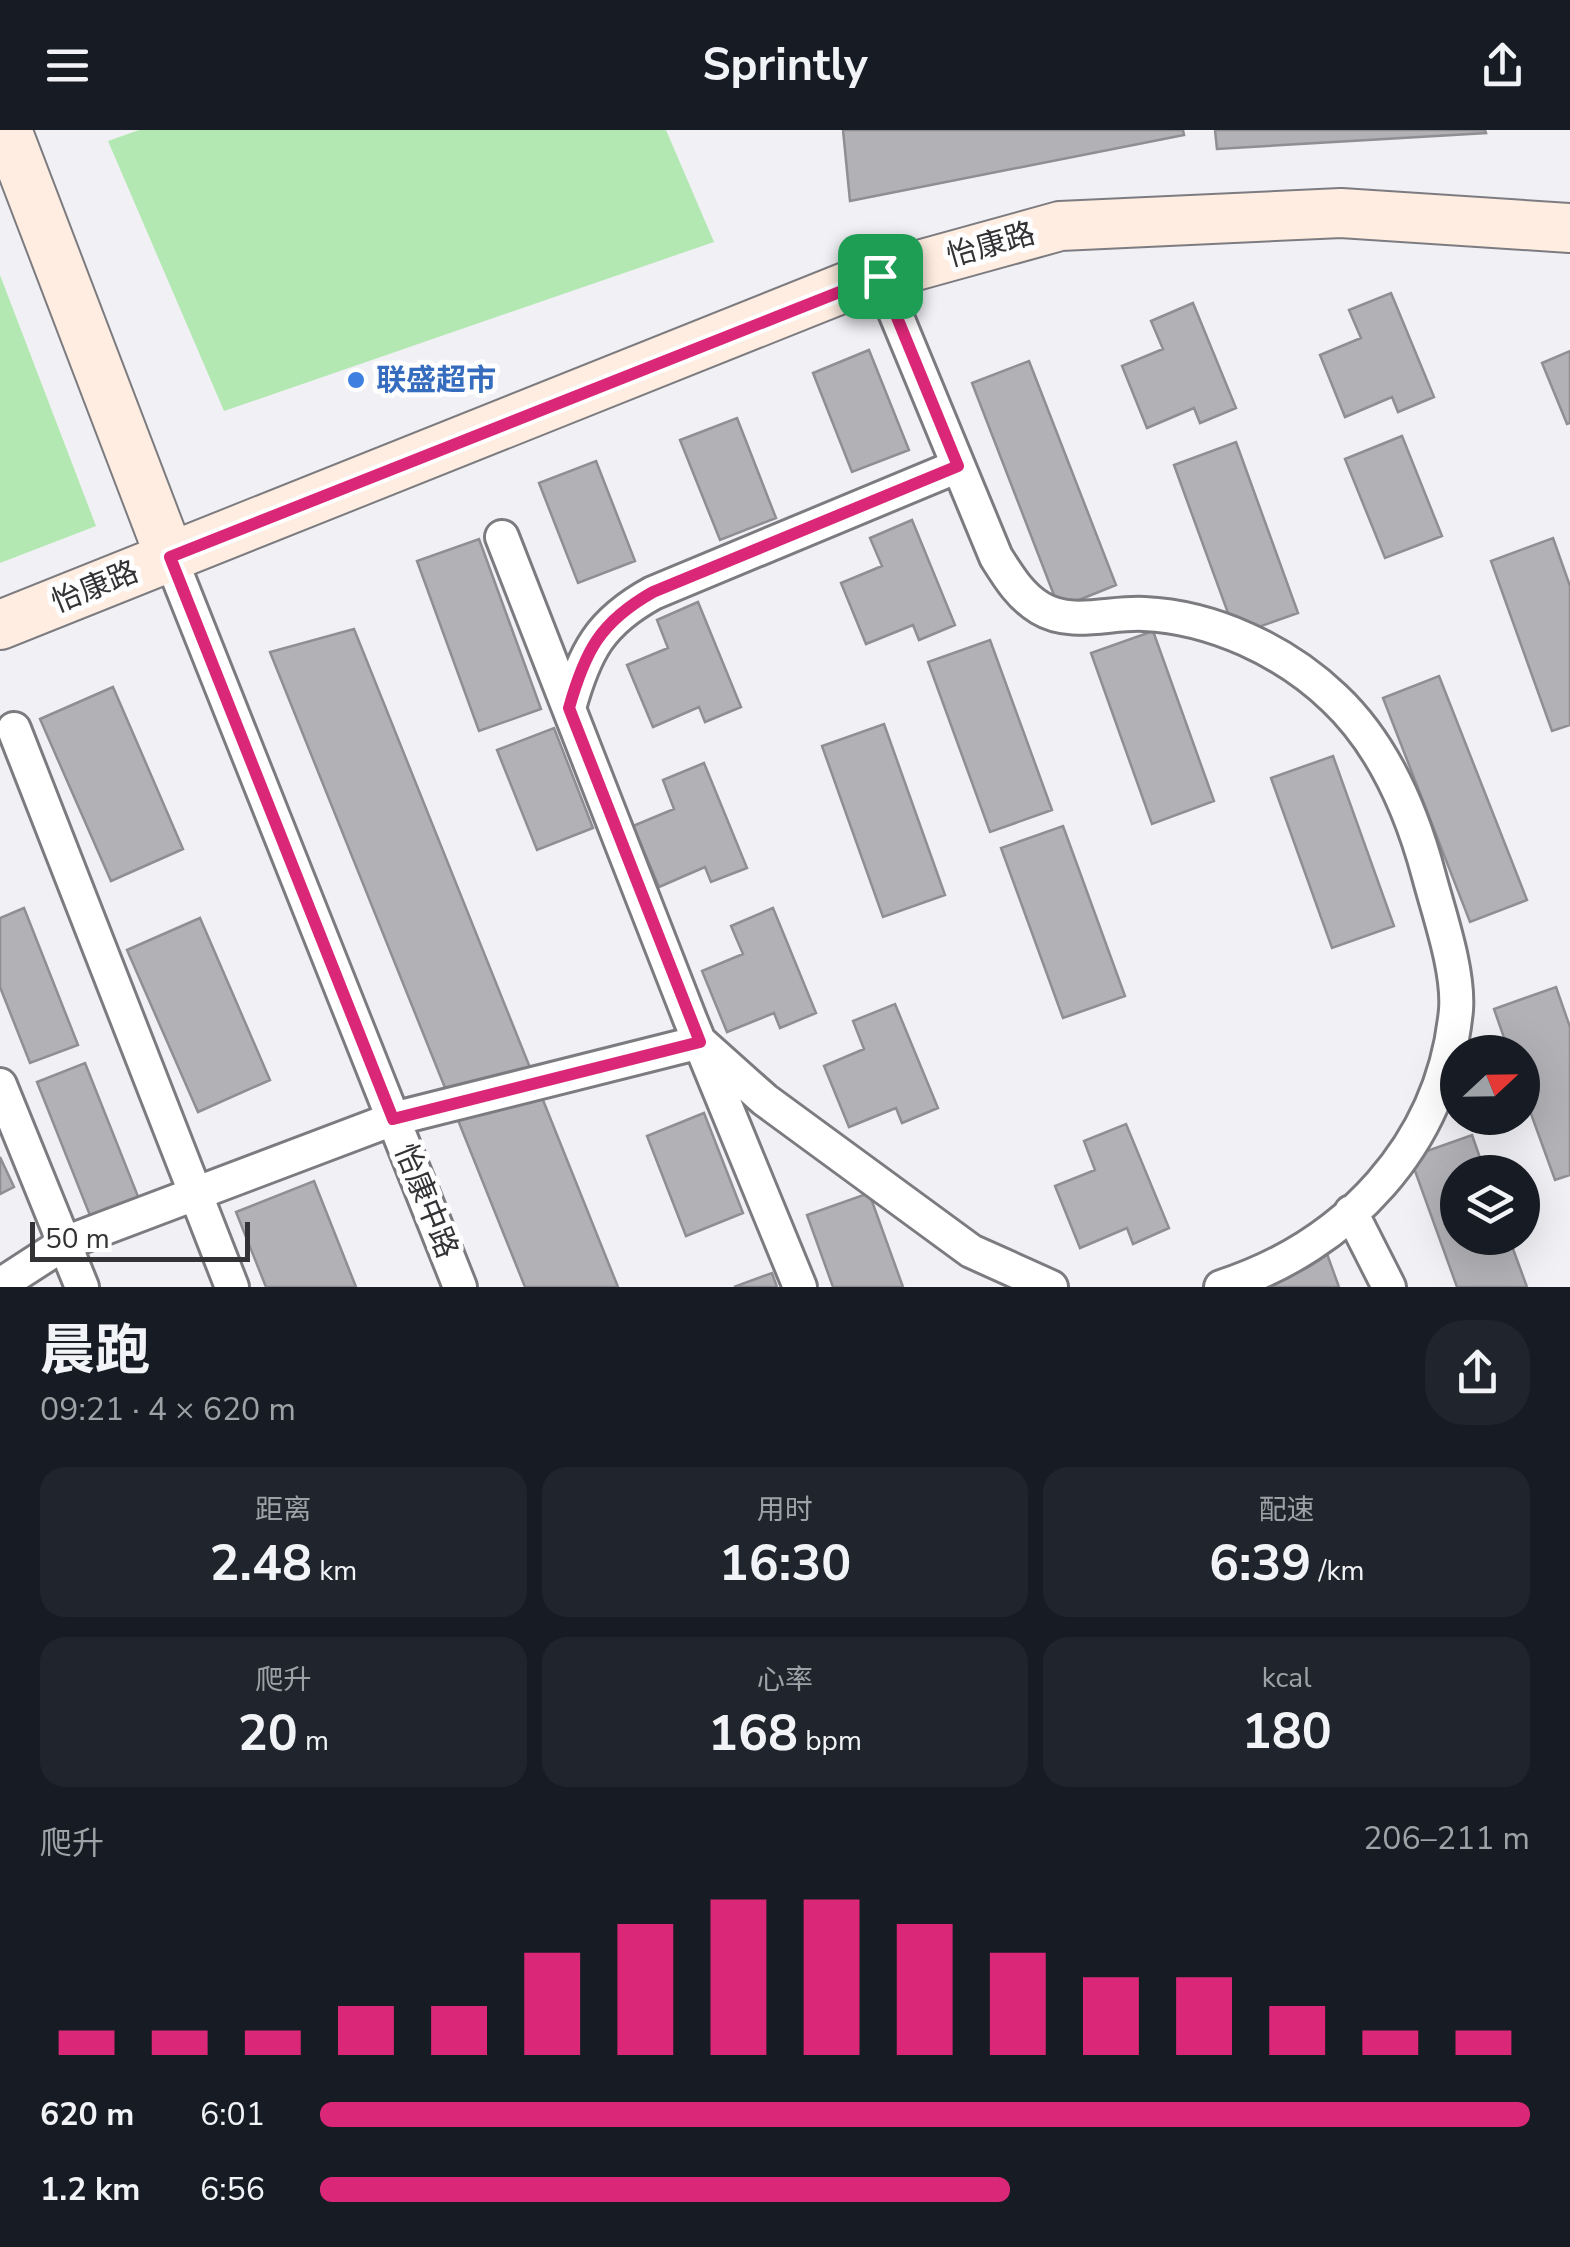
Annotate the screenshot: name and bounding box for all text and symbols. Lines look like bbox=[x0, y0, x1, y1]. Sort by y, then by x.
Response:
text: Sprintly bbox=[702, 35, 868, 96]
icon: menu bbox=[40, 38, 95, 93]
icon: share bbox=[1475, 38, 1530, 93]
street label: 怡康路 bbox=[942, 213, 1040, 277]
pin bbox=[838, 234, 923, 319]
icon: arrive bbox=[853, 249, 908, 304]
place label: 联盛超市 bbox=[376, 360, 496, 401]
marker: 联盛超市 bbox=[345, 369, 367, 391]
street label: 怡康路 bbox=[46, 551, 144, 623]
north arrow bbox=[1440, 1035, 1540, 1135]
map controls bbox=[1440, 1035, 1540, 1255]
street label: 怡康中路 bbox=[385, 1138, 467, 1264]
button: layers bbox=[1440, 1155, 1540, 1255]
scale bar bbox=[30, 1217, 250, 1262]
text: 50 m bbox=[45, 1220, 110, 1258]
text: 晨跑 bbox=[40, 1313, 150, 1388]
button: share bbox=[1425, 1320, 1530, 1425]
text: 09:21 · 4 × 620 m bbox=[40, 1388, 296, 1431]
text: 距离 bbox=[255, 1491, 311, 1529]
text: 用时 bbox=[757, 1491, 813, 1529]
text: 配速 bbox=[1259, 1491, 1315, 1529]
text: 2.48 bbox=[210, 1529, 312, 1598]
text: 16:30 bbox=[719, 1529, 851, 1598]
text: 6:39 bbox=[1209, 1529, 1311, 1598]
text: km bbox=[312, 1552, 357, 1590]
text: /km bbox=[1311, 1552, 1364, 1590]
text: kcal bbox=[1262, 1659, 1311, 1697]
text: 爬升 bbox=[255, 1661, 311, 1699]
text: 心率 bbox=[757, 1661, 813, 1699]
text: 180 bbox=[1242, 1697, 1332, 1766]
text: 20 bbox=[238, 1699, 298, 1768]
text: 168 bbox=[708, 1699, 798, 1768]
text: m bbox=[298, 1722, 329, 1760]
text: bpm bbox=[798, 1722, 862, 1760]
text: 206–211 m bbox=[1363, 1817, 1530, 1860]
text: 爬升 bbox=[40, 1822, 104, 1865]
text: 620 m bbox=[40, 2093, 134, 2136]
text: 6:01 bbox=[200, 2093, 265, 2136]
text: 1.2 km bbox=[40, 2168, 140, 2211]
text: 6:56 bbox=[200, 2168, 265, 2211]

